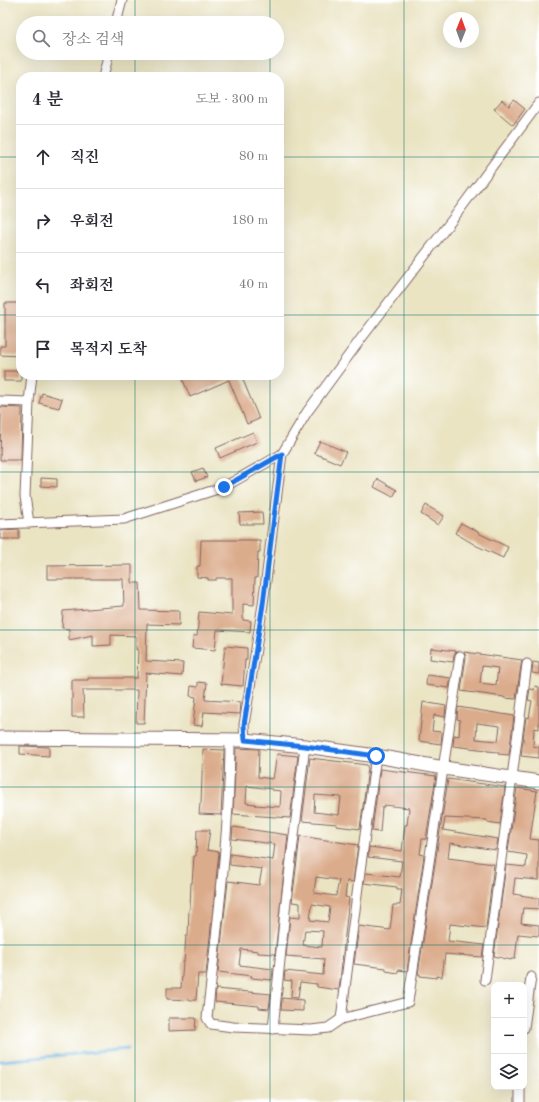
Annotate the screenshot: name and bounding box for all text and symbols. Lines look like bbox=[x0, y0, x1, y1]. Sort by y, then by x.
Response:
north arrow bbox=[443, 12, 479, 48]
search box bbox=[16, 16, 284, 60]
icon: search bbox=[30, 27, 52, 49]
text: 장소 검색 bbox=[62, 33, 124, 48]
text: 4 분 bbox=[32, 92, 63, 109]
text: 도보 · 300 m bbox=[195, 93, 268, 106]
icon: ahead bbox=[32, 146, 54, 168]
text: 80 m bbox=[239, 150, 268, 163]
text: 직진 bbox=[70, 151, 99, 166]
icon: right bbox=[32, 210, 54, 232]
text: 180 m bbox=[231, 214, 268, 227]
text: 우회전 bbox=[70, 215, 113, 230]
icon: left bbox=[32, 274, 54, 296]
text: 40 m bbox=[239, 278, 268, 291]
text: 좌회전 bbox=[70, 279, 113, 294]
icon: arrive bbox=[32, 338, 54, 360]
text: 목적지 도착 bbox=[70, 343, 147, 358]
route end bbox=[215, 478, 233, 496]
route start bbox=[367, 747, 385, 765]
map controls bbox=[491, 982, 527, 1090]
button: + bbox=[491, 982, 527, 1018]
button: − bbox=[491, 1018, 527, 1054]
button: layers bbox=[491, 1054, 527, 1090]

